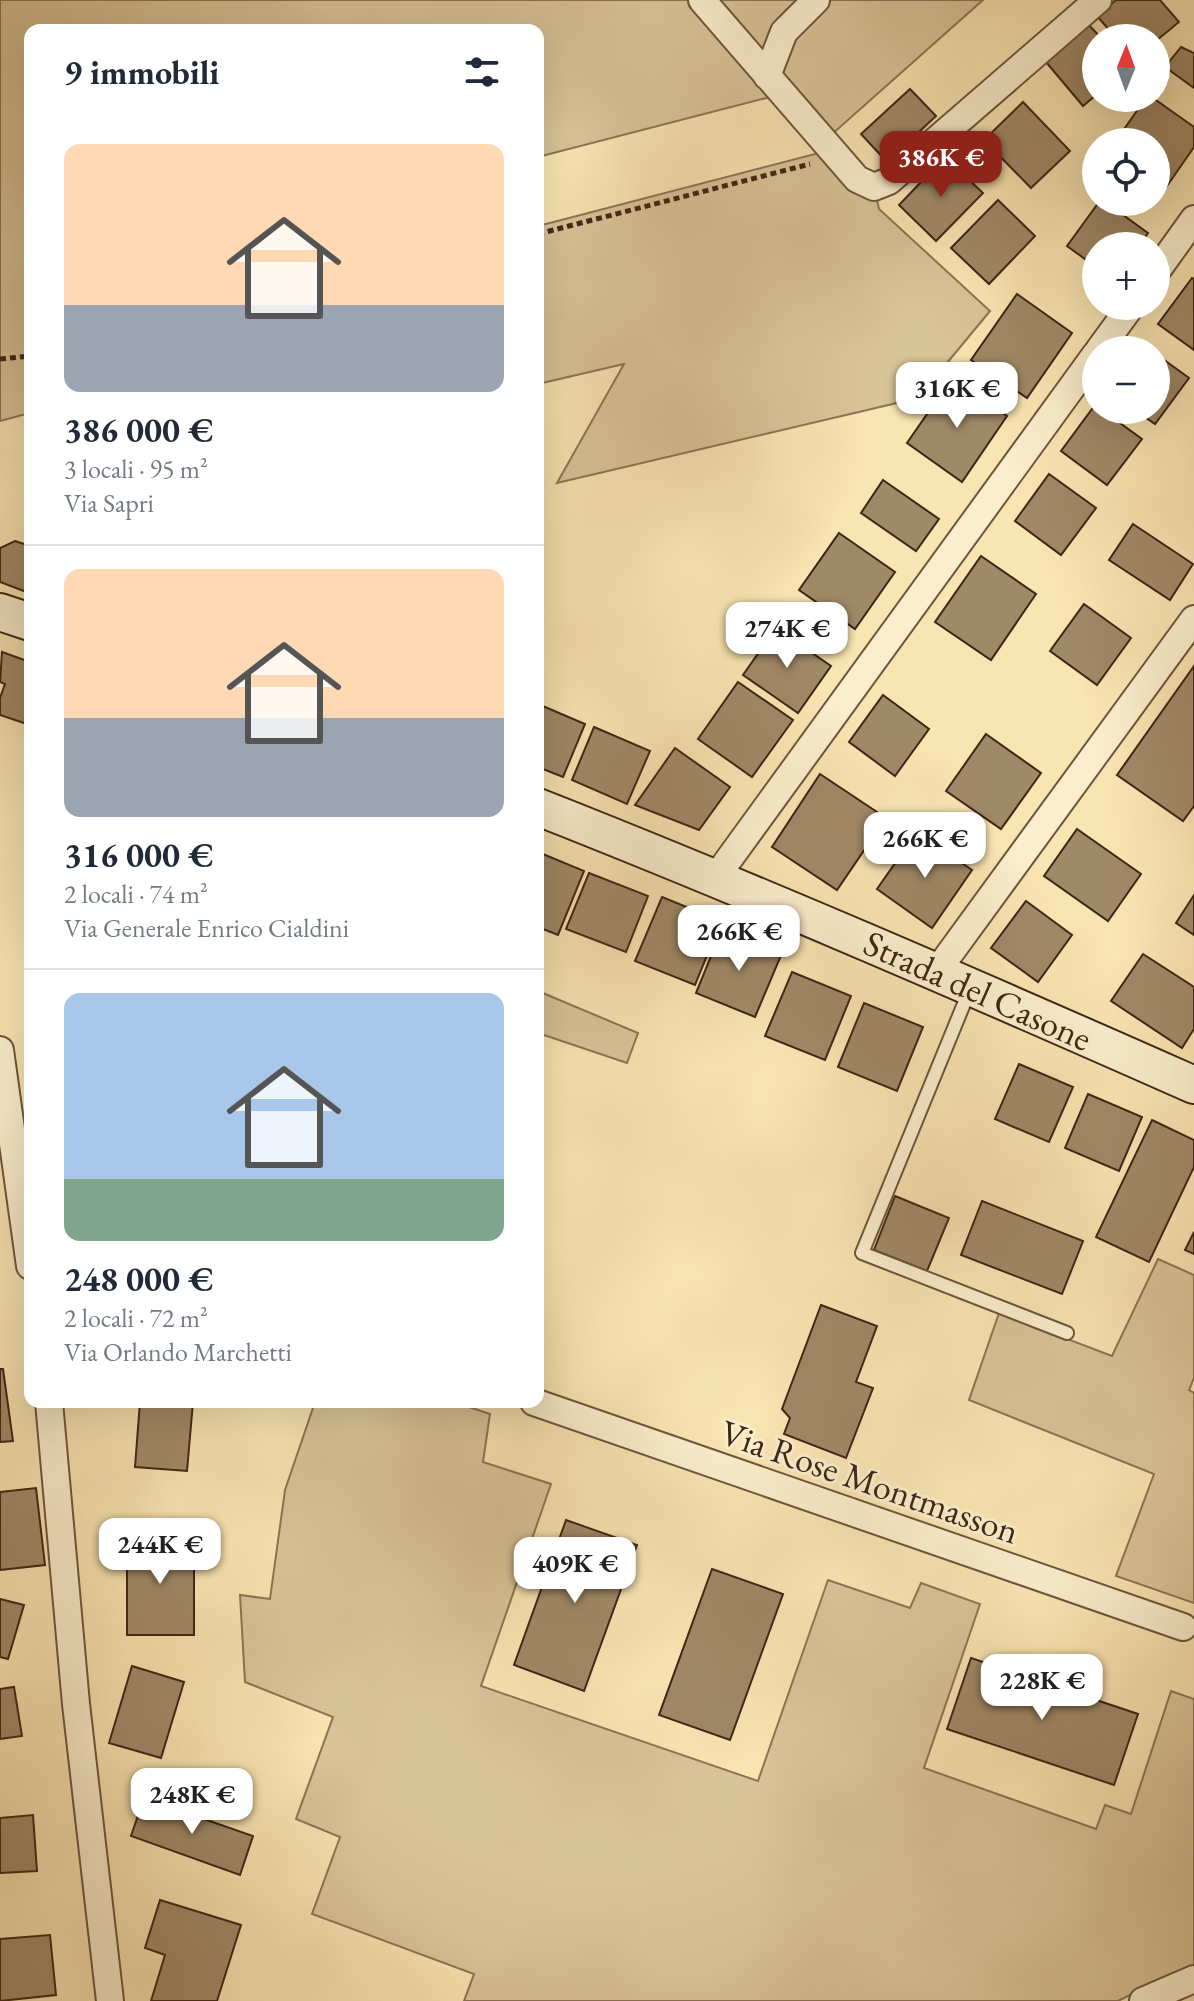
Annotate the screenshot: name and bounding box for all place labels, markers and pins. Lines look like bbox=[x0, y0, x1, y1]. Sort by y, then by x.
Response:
pin: 386K € bbox=[876, 131, 1006, 199]
pin: 316K € bbox=[892, 362, 1022, 430]
pin: 274K € bbox=[722, 602, 852, 670]
pin: 266K € bbox=[860, 812, 990, 880]
pin: 266K € bbox=[674, 905, 804, 973]
pin: 244K € bbox=[95, 1518, 225, 1586]
pin: 409K € bbox=[510, 1537, 640, 1605]
pin: 228K € bbox=[977, 1654, 1107, 1722]
pin: 248K € bbox=[127, 1768, 257, 1836]

